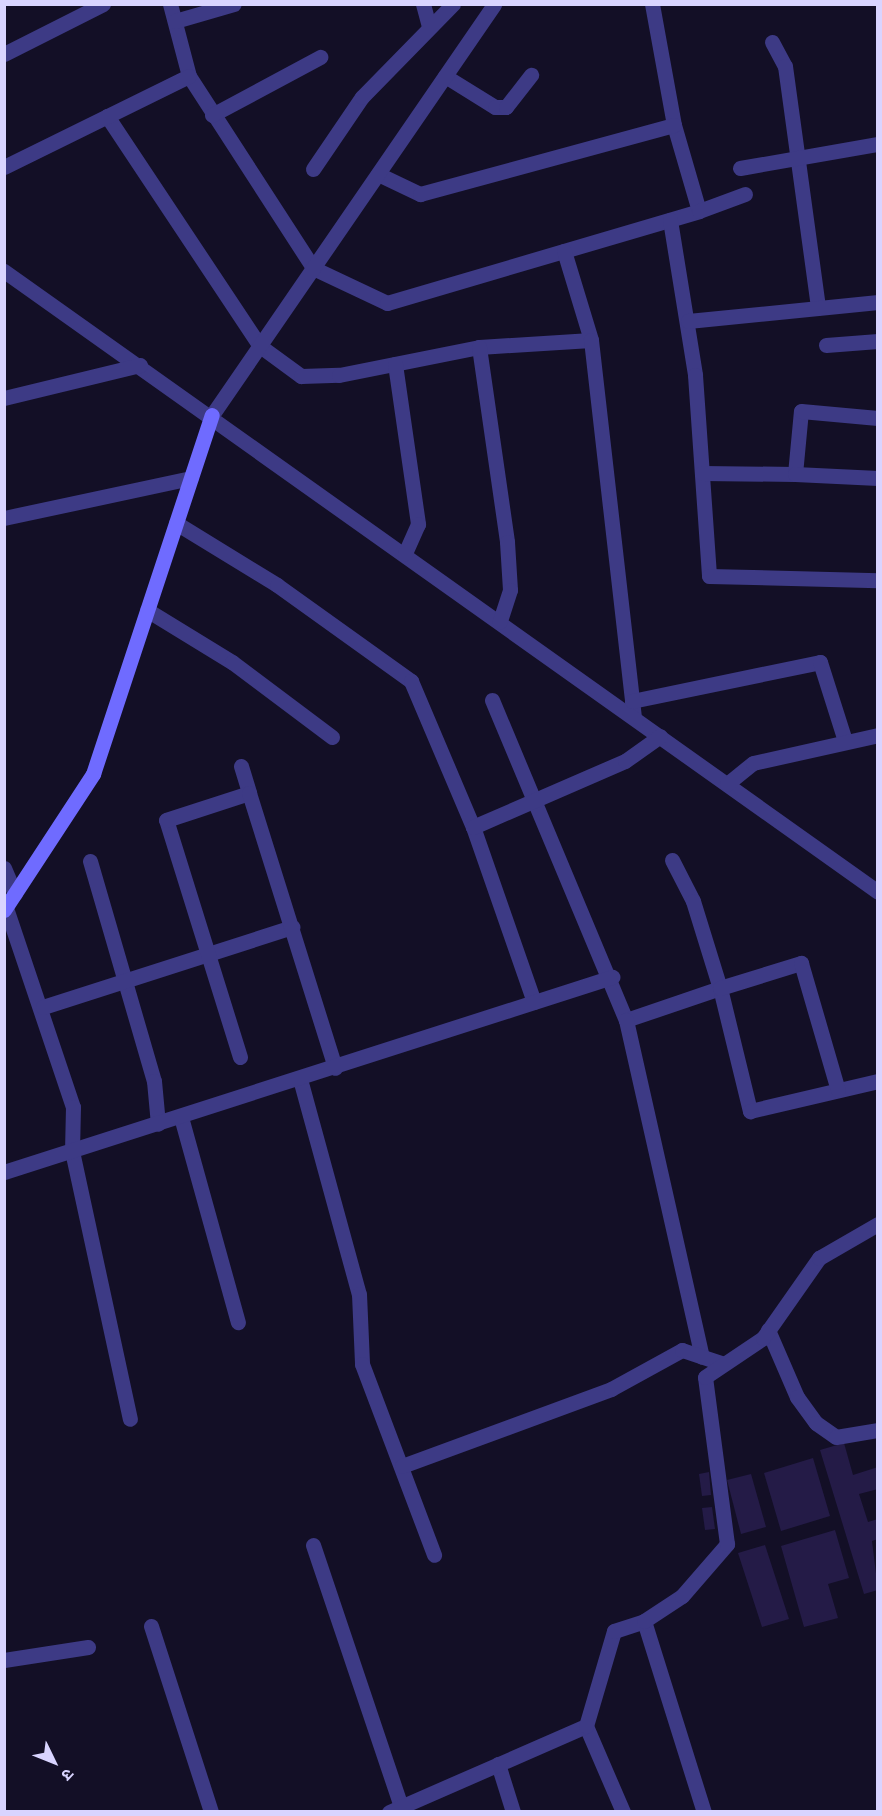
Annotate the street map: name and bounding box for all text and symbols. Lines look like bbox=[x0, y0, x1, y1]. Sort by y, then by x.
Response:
north arrow bbox=[24, 1732, 84, 1792]
text: उ bbox=[57, 1765, 78, 1785]

